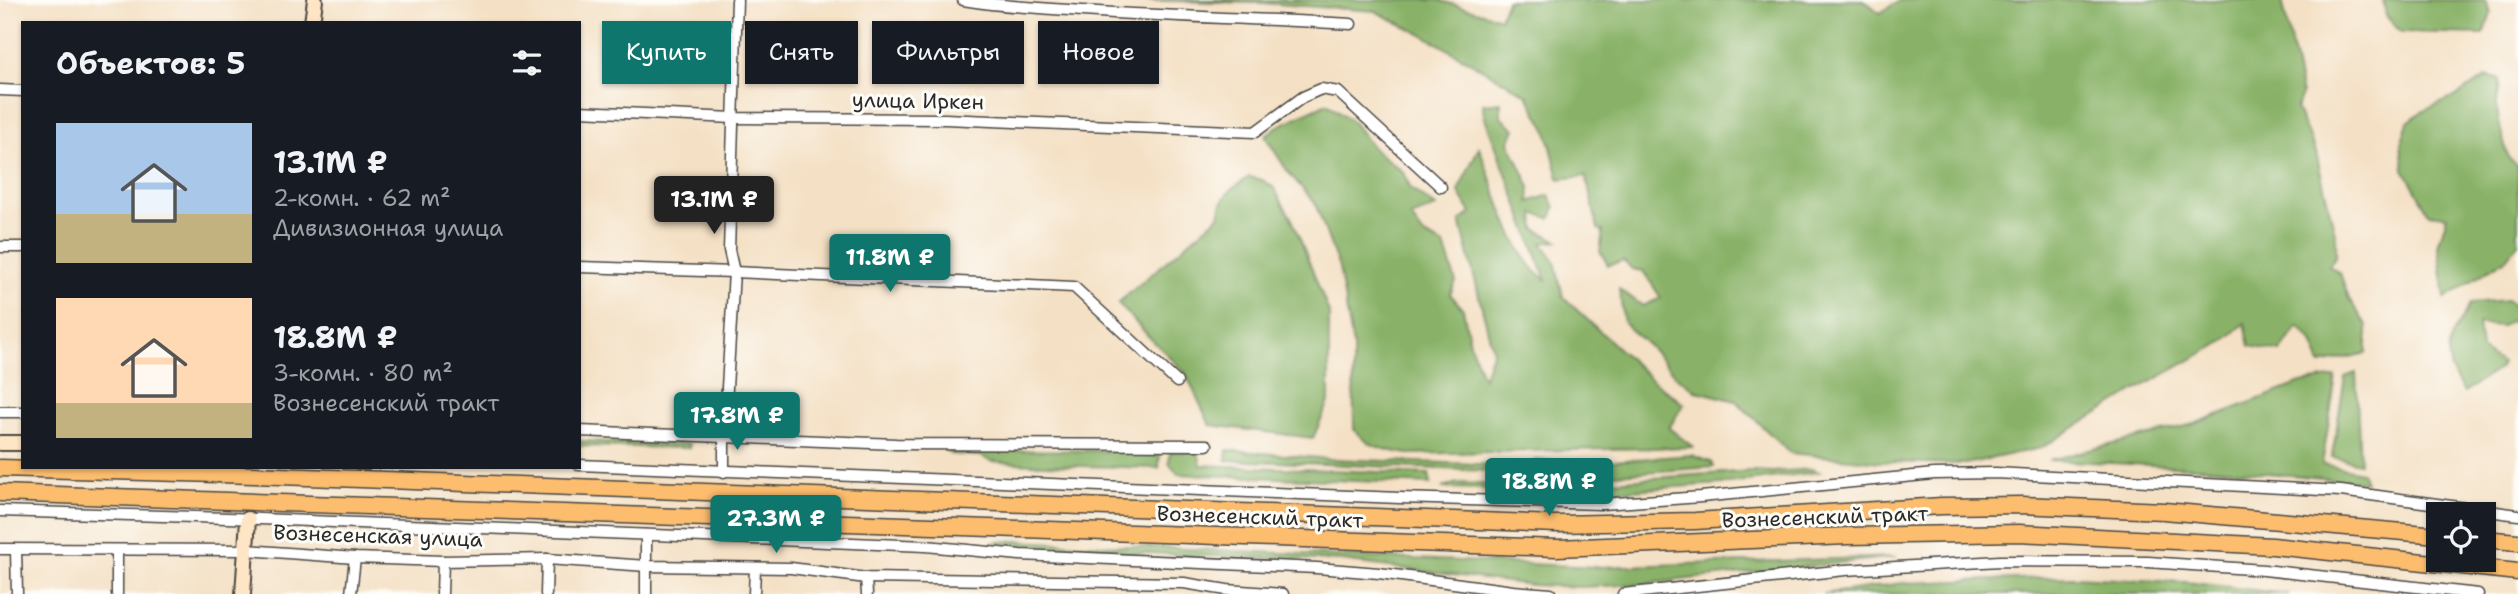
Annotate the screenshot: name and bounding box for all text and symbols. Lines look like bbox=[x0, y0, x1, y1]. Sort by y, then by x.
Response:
chip: Купить bbox=[602, 21, 731, 84]
chip: Снять bbox=[745, 21, 858, 84]
chip: Фильтры bbox=[872, 21, 1024, 84]
chip: Новое bbox=[1038, 21, 1159, 84]
text: Объектов: 5 bbox=[56, 43, 245, 84]
icon: filters bbox=[508, 44, 546, 82]
street label: улица Иркен bbox=[852, 86, 984, 116]
text: 13.1M ₽ bbox=[273, 142, 388, 183]
icon: home bbox=[112, 151, 196, 235]
pin: 13.1M ₽ bbox=[649, 176, 779, 236]
text: 2-комн. · 62 m² bbox=[273, 183, 451, 213]
text: 13.1M ₽ bbox=[670, 184, 758, 214]
text: Дивизионная улица bbox=[273, 213, 503, 243]
pin: 11.8M ₽ bbox=[825, 234, 955, 294]
text: 11.8M ₽ bbox=[845, 242, 935, 272]
text: 18.8M ₽ bbox=[273, 317, 398, 358]
icon: home bbox=[112, 326, 196, 410]
text: 3-комн. · 80 m² bbox=[273, 358, 453, 388]
text: Вознесенский тракт bbox=[273, 388, 499, 418]
pin: 17.8M ₽ bbox=[672, 392, 802, 452]
text: 17.8M ₽ bbox=[690, 400, 784, 430]
pin: 18.8M ₽ bbox=[1484, 458, 1614, 518]
text: 18.8M ₽ bbox=[1501, 466, 1597, 496]
pin: 27.3M ₽ bbox=[711, 496, 841, 555]
street label: Вознесенский тракт bbox=[1156, 499, 1364, 535]
street label: Вознесенский тракт bbox=[1721, 499, 1929, 535]
map controls bbox=[2426, 502, 2496, 572]
button: locate bbox=[2426, 502, 2496, 572]
text: 27.3M ₽ bbox=[726, 503, 826, 533]
street label: Вознесенская улица bbox=[273, 518, 483, 554]

